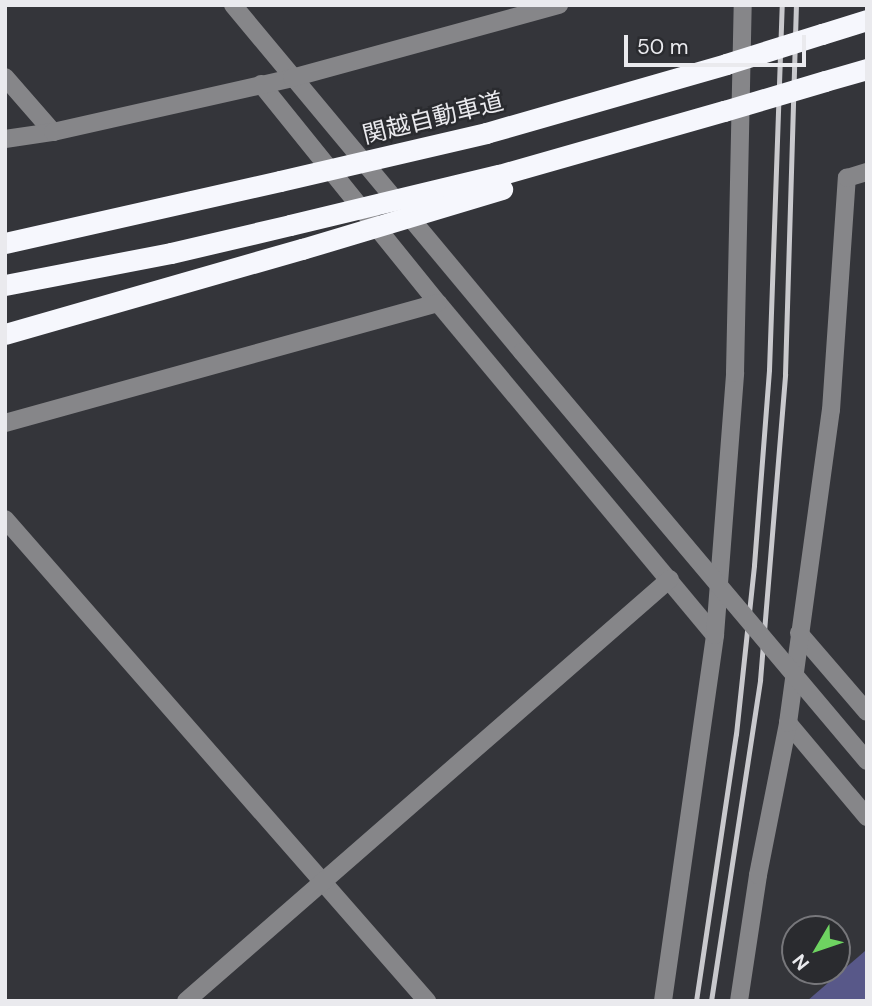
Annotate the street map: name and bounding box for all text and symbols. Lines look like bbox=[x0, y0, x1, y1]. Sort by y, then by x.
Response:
scale bar bbox=[627, 21, 809, 65]
text: 50 m bbox=[637, 33, 688, 61]
street label: 関越自動車道 bbox=[360, 87, 506, 149]
north arrow bbox=[781, 915, 851, 985]
text: N bbox=[787, 949, 815, 976]

